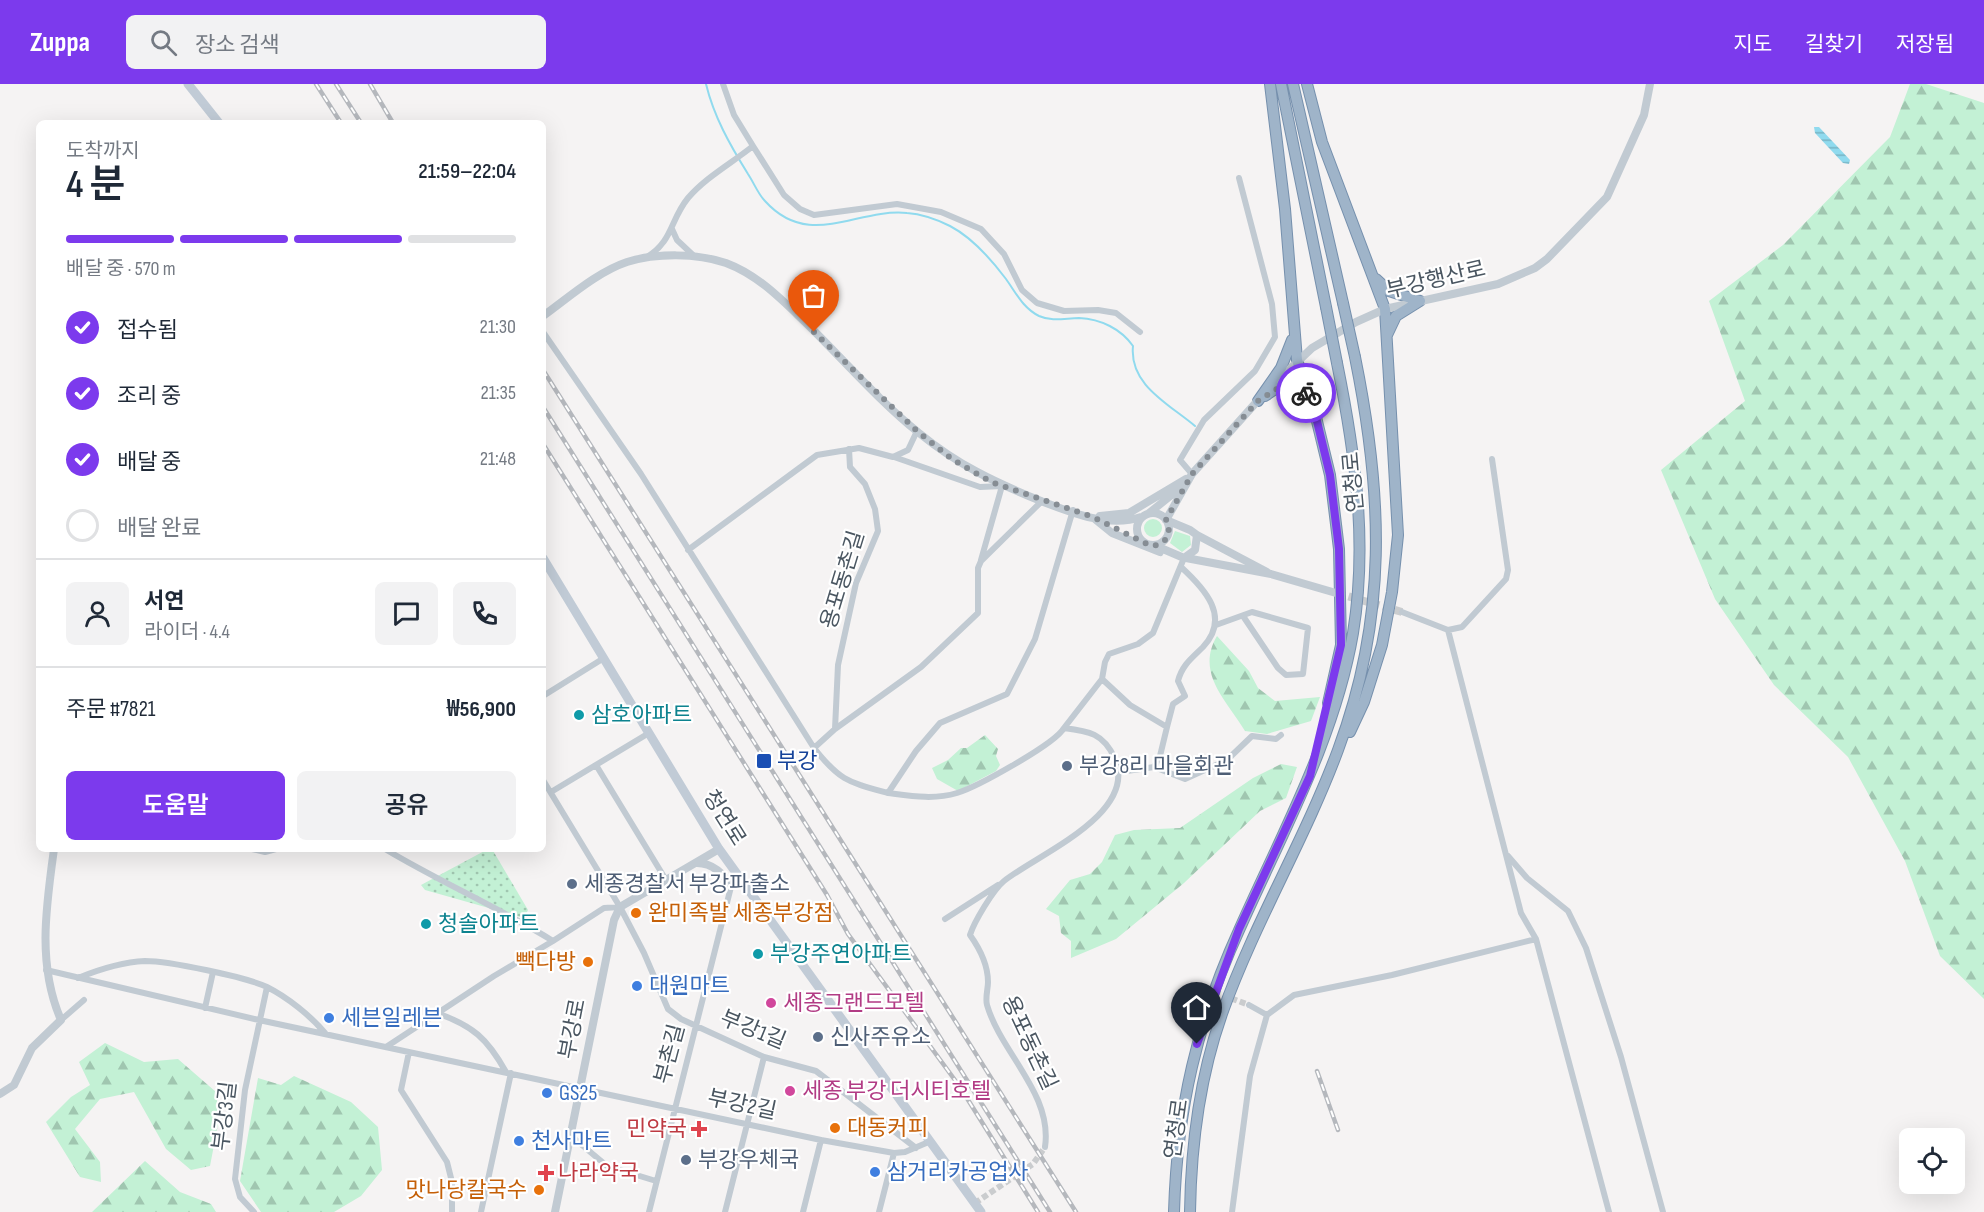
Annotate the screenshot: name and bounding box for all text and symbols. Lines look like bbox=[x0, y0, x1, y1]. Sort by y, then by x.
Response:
search box bbox=[126, 15, 546, 69]
text: Zuppa bbox=[30, 26, 90, 59]
icon: search bbox=[147, 26, 180, 59]
text: 장소 검색 bbox=[195, 32, 280, 59]
text: 지도 bbox=[1733, 32, 1772, 57]
text: 길찾기 bbox=[1805, 32, 1863, 57]
text: 저장됨 bbox=[1896, 32, 1954, 57]
text: 도착까지 bbox=[66, 139, 140, 163]
text: 21:59–22:04 bbox=[418, 158, 516, 185]
text: 4 분 bbox=[66, 162, 125, 209]
street label: 부강행산로 bbox=[1384, 255, 1488, 305]
text: 배달 중 · 570 m bbox=[66, 257, 176, 281]
pin bbox=[788, 270, 839, 332]
icon: bag bbox=[797, 279, 830, 312]
icon: check bbox=[66, 311, 99, 344]
text: 21:30 bbox=[480, 315, 516, 339]
text: 접수됨 bbox=[117, 317, 178, 344]
courier bbox=[1276, 363, 1336, 423]
icon: check bbox=[66, 377, 99, 410]
icon: bike bbox=[1290, 377, 1323, 410]
text: 21:35 bbox=[481, 381, 516, 405]
text: 조리 중 bbox=[117, 383, 181, 410]
icon: check bbox=[66, 443, 99, 476]
text: 21:48 bbox=[480, 447, 516, 471]
text: 배달 중 bbox=[117, 449, 181, 476]
street label: 연청로 bbox=[1338, 451, 1370, 513]
text: 배달 완료 bbox=[117, 515, 201, 542]
street label: 용포동촌길 bbox=[815, 528, 871, 632]
button: person bbox=[66, 582, 129, 645]
button: chat bbox=[375, 582, 438, 645]
button: phone bbox=[453, 582, 516, 645]
text: 서연 bbox=[144, 588, 184, 615]
text: 라이더 · 4.4 bbox=[144, 620, 230, 644]
text: 주문 #7821 bbox=[66, 696, 155, 723]
text: ₩56,900 bbox=[447, 696, 516, 723]
place label: 삼호아파트 bbox=[591, 702, 692, 729]
marker: 삼호아파트 bbox=[572, 708, 586, 722]
place label: 부강 bbox=[777, 748, 817, 775]
marker: 부강 bbox=[755, 752, 773, 770]
place label: 부강8리 마을회관 bbox=[1079, 753, 1234, 780]
marker: 부강8리 마을회관 bbox=[1060, 759, 1074, 773]
button: 도움말 bbox=[66, 771, 285, 840]
button: 공유 bbox=[297, 771, 516, 840]
street label: 청연로 bbox=[696, 785, 752, 851]
place label: 세종경찰서 부강파출소 bbox=[584, 871, 790, 898]
marker: 세종경찰서 부강파출소 bbox=[565, 877, 579, 891]
place label: 완미족발 세종부강점 bbox=[648, 900, 834, 927]
marker: 완미족발 세종부강점 bbox=[629, 906, 643, 920]
place label: 청솔아파트 bbox=[438, 911, 539, 938]
marker: 청솔아파트 bbox=[419, 917, 433, 931]
place label: 부강주연아파트 bbox=[770, 941, 912, 968]
marker: 부강주연아파트 bbox=[751, 947, 765, 961]
place label: 빽다방 bbox=[515, 949, 576, 976]
marker: 빽다방 bbox=[581, 955, 595, 969]
place label: 대원마트 bbox=[649, 973, 730, 1000]
marker: 대원마트 bbox=[630, 979, 644, 993]
pin bbox=[1171, 982, 1222, 1044]
place label: 세종그랜드모텔 bbox=[783, 990, 925, 1017]
street label: 용포동촌길 bbox=[995, 991, 1063, 1095]
icon: home bbox=[1180, 991, 1213, 1024]
marker: 세종그랜드모텔 bbox=[764, 996, 778, 1010]
street label: 부강로 bbox=[554, 997, 592, 1061]
place label: 세븐일레븐 bbox=[341, 1005, 442, 1032]
street label: 부강1길 bbox=[716, 1005, 790, 1055]
marker: 세븐일레븐 bbox=[322, 1011, 336, 1025]
street label: 부촌길 bbox=[649, 1021, 691, 1087]
place label: 신사주유소 bbox=[830, 1024, 931, 1051]
marker: 신사주유소 bbox=[811, 1030, 825, 1044]
place label: 세종 부강 더시티호텔 bbox=[802, 1078, 991, 1105]
street label: 부강3길 bbox=[207, 1080, 243, 1152]
place label: GS25 bbox=[559, 1080, 597, 1107]
marker: 세종 부강 더시티호텔 bbox=[783, 1084, 797, 1098]
street label: 부강2길 bbox=[705, 1085, 779, 1125]
marker: GS25 bbox=[540, 1086, 554, 1100]
street label: 연청로 bbox=[1159, 1097, 1195, 1161]
place label: 대동커피 bbox=[847, 1115, 928, 1142]
place label: 민약국 bbox=[626, 1116, 687, 1143]
marker: 대동커피 bbox=[828, 1121, 842, 1135]
marker: 민약국 bbox=[692, 1122, 706, 1136]
place label: 천사마트 bbox=[531, 1128, 612, 1155]
map controls bbox=[1899, 1128, 1965, 1194]
button: locate bbox=[1899, 1128, 1965, 1194]
marker: 천사마트 bbox=[512, 1134, 526, 1148]
place label: 부강우체국 bbox=[698, 1147, 799, 1174]
marker: 부강우체국 bbox=[679, 1153, 693, 1167]
place label: 삼거리카공업사 bbox=[887, 1159, 1029, 1186]
place label: 나라약국 bbox=[558, 1160, 639, 1187]
marker: 삼거리카공업사 bbox=[868, 1165, 882, 1179]
marker: 나라약국 bbox=[539, 1166, 553, 1180]
place label: 맛나당칼국수 bbox=[406, 1177, 527, 1204]
marker: 맛나당칼국수 bbox=[532, 1183, 546, 1197]

